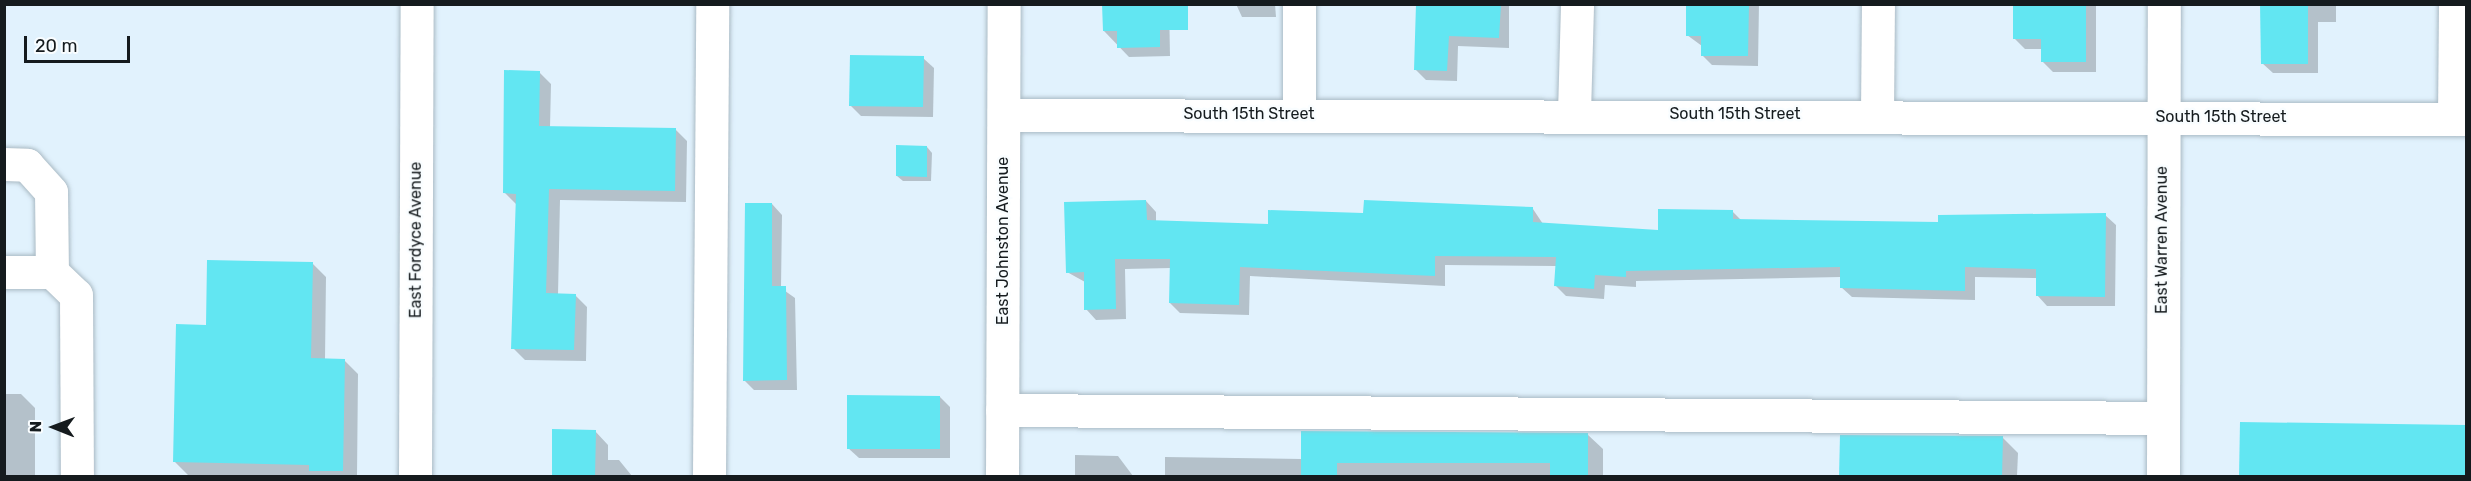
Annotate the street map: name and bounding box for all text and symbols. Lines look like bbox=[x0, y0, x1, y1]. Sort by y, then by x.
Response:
scale bar bbox=[27, 24, 134, 62]
text: 20 m bbox=[35, 35, 77, 57]
street label: South 15th Street bbox=[1183, 104, 1315, 124]
street label: South 15th Street bbox=[1669, 104, 1801, 124]
street label: South 15th Street bbox=[2155, 107, 2287, 127]
street label: East Johnston Avenue bbox=[993, 157, 1013, 325]
street label: East Fordyce Avenue bbox=[406, 162, 426, 318]
street label: East Warren Avenue bbox=[2152, 166, 2172, 314]
north arrow bbox=[24, 397, 84, 457]
text: N bbox=[26, 421, 45, 433]

